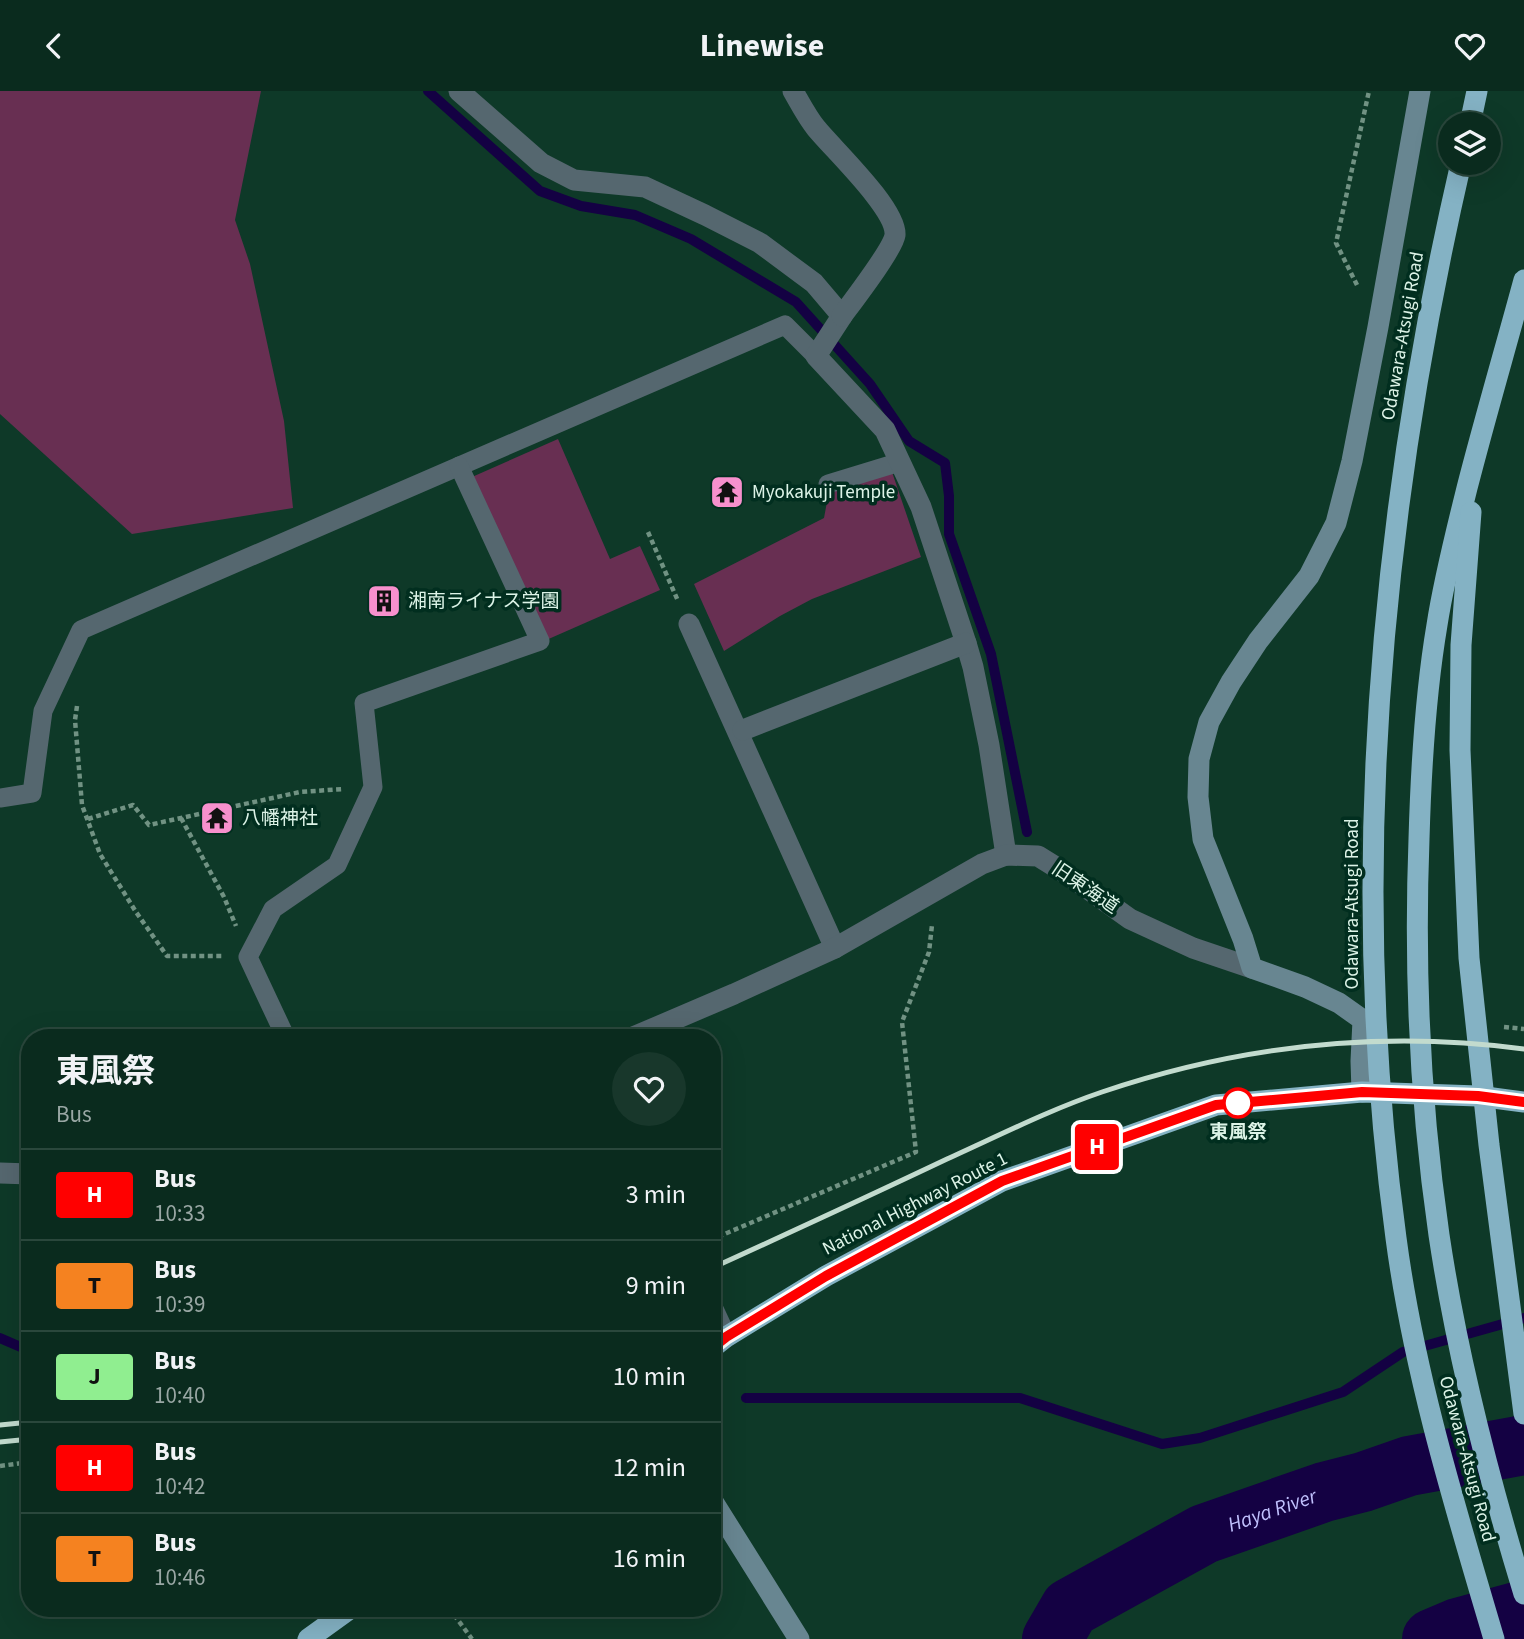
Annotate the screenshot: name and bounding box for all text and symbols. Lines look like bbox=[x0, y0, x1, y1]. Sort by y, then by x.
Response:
text: Linewise bbox=[700, 23, 824, 69]
icon: back bbox=[35, 27, 73, 65]
icon: heart bbox=[1451, 27, 1489, 65]
map controls bbox=[1438, 112, 1501, 175]
button: layers bbox=[1438, 112, 1501, 175]
street label: Odawara-Atsugi Road bbox=[1375, 250, 1431, 422]
temple icon: Myokakuji Temple bbox=[708, 473, 746, 511]
place label: Myokakuji Temple bbox=[752, 479, 895, 506]
building icon: 湘南ライナス学園 bbox=[365, 582, 403, 620]
place label: 湘南ライナス学園 bbox=[408, 588, 560, 615]
temple icon: 八幡神社 bbox=[198, 799, 236, 837]
place label: 八幡神社 bbox=[242, 805, 318, 832]
street label: Odawara-Atsugi Road bbox=[1339, 819, 1366, 989]
street label: 旧東海道 bbox=[1046, 856, 1124, 920]
text: 東風祭 bbox=[56, 1048, 155, 1095]
button: heart bbox=[612, 1052, 686, 1126]
marker: 東風祭 bbox=[1223, 1088, 1253, 1118]
text: Bus bbox=[56, 1098, 92, 1131]
place label: 東風祭 bbox=[1209, 1119, 1267, 1146]
line badge: H bbox=[1074, 1124, 1120, 1170]
text: H bbox=[1089, 1129, 1105, 1164]
street label: National Highway Route 1 bbox=[818, 1146, 1012, 1262]
text: Bus bbox=[154, 1160, 196, 1197]
text: 3 min bbox=[626, 1176, 686, 1213]
text: H bbox=[86, 1177, 103, 1212]
text: 10:33 bbox=[154, 1197, 205, 1230]
text: Bus bbox=[154, 1251, 196, 1288]
text: 9 min bbox=[626, 1267, 686, 1304]
text: T bbox=[88, 1268, 101, 1303]
text: 10:39 bbox=[154, 1288, 205, 1321]
text: Bus bbox=[154, 1342, 196, 1379]
text: 10 min bbox=[613, 1358, 686, 1395]
text: J bbox=[88, 1359, 101, 1394]
street label: Odawara-Atsugi Road bbox=[1432, 1373, 1502, 1545]
text: 10:40 bbox=[154, 1379, 205, 1412]
text: Bus bbox=[154, 1433, 196, 1470]
text: 12 min bbox=[613, 1449, 686, 1486]
text: H bbox=[86, 1450, 103, 1485]
text: 10:42 bbox=[154, 1470, 205, 1503]
water label: Haya River bbox=[1223, 1480, 1321, 1540]
text: Bus bbox=[154, 1524, 196, 1561]
text: 16 min bbox=[613, 1540, 686, 1577]
text: T bbox=[88, 1541, 101, 1576]
text: 10:46 bbox=[154, 1561, 205, 1594]

